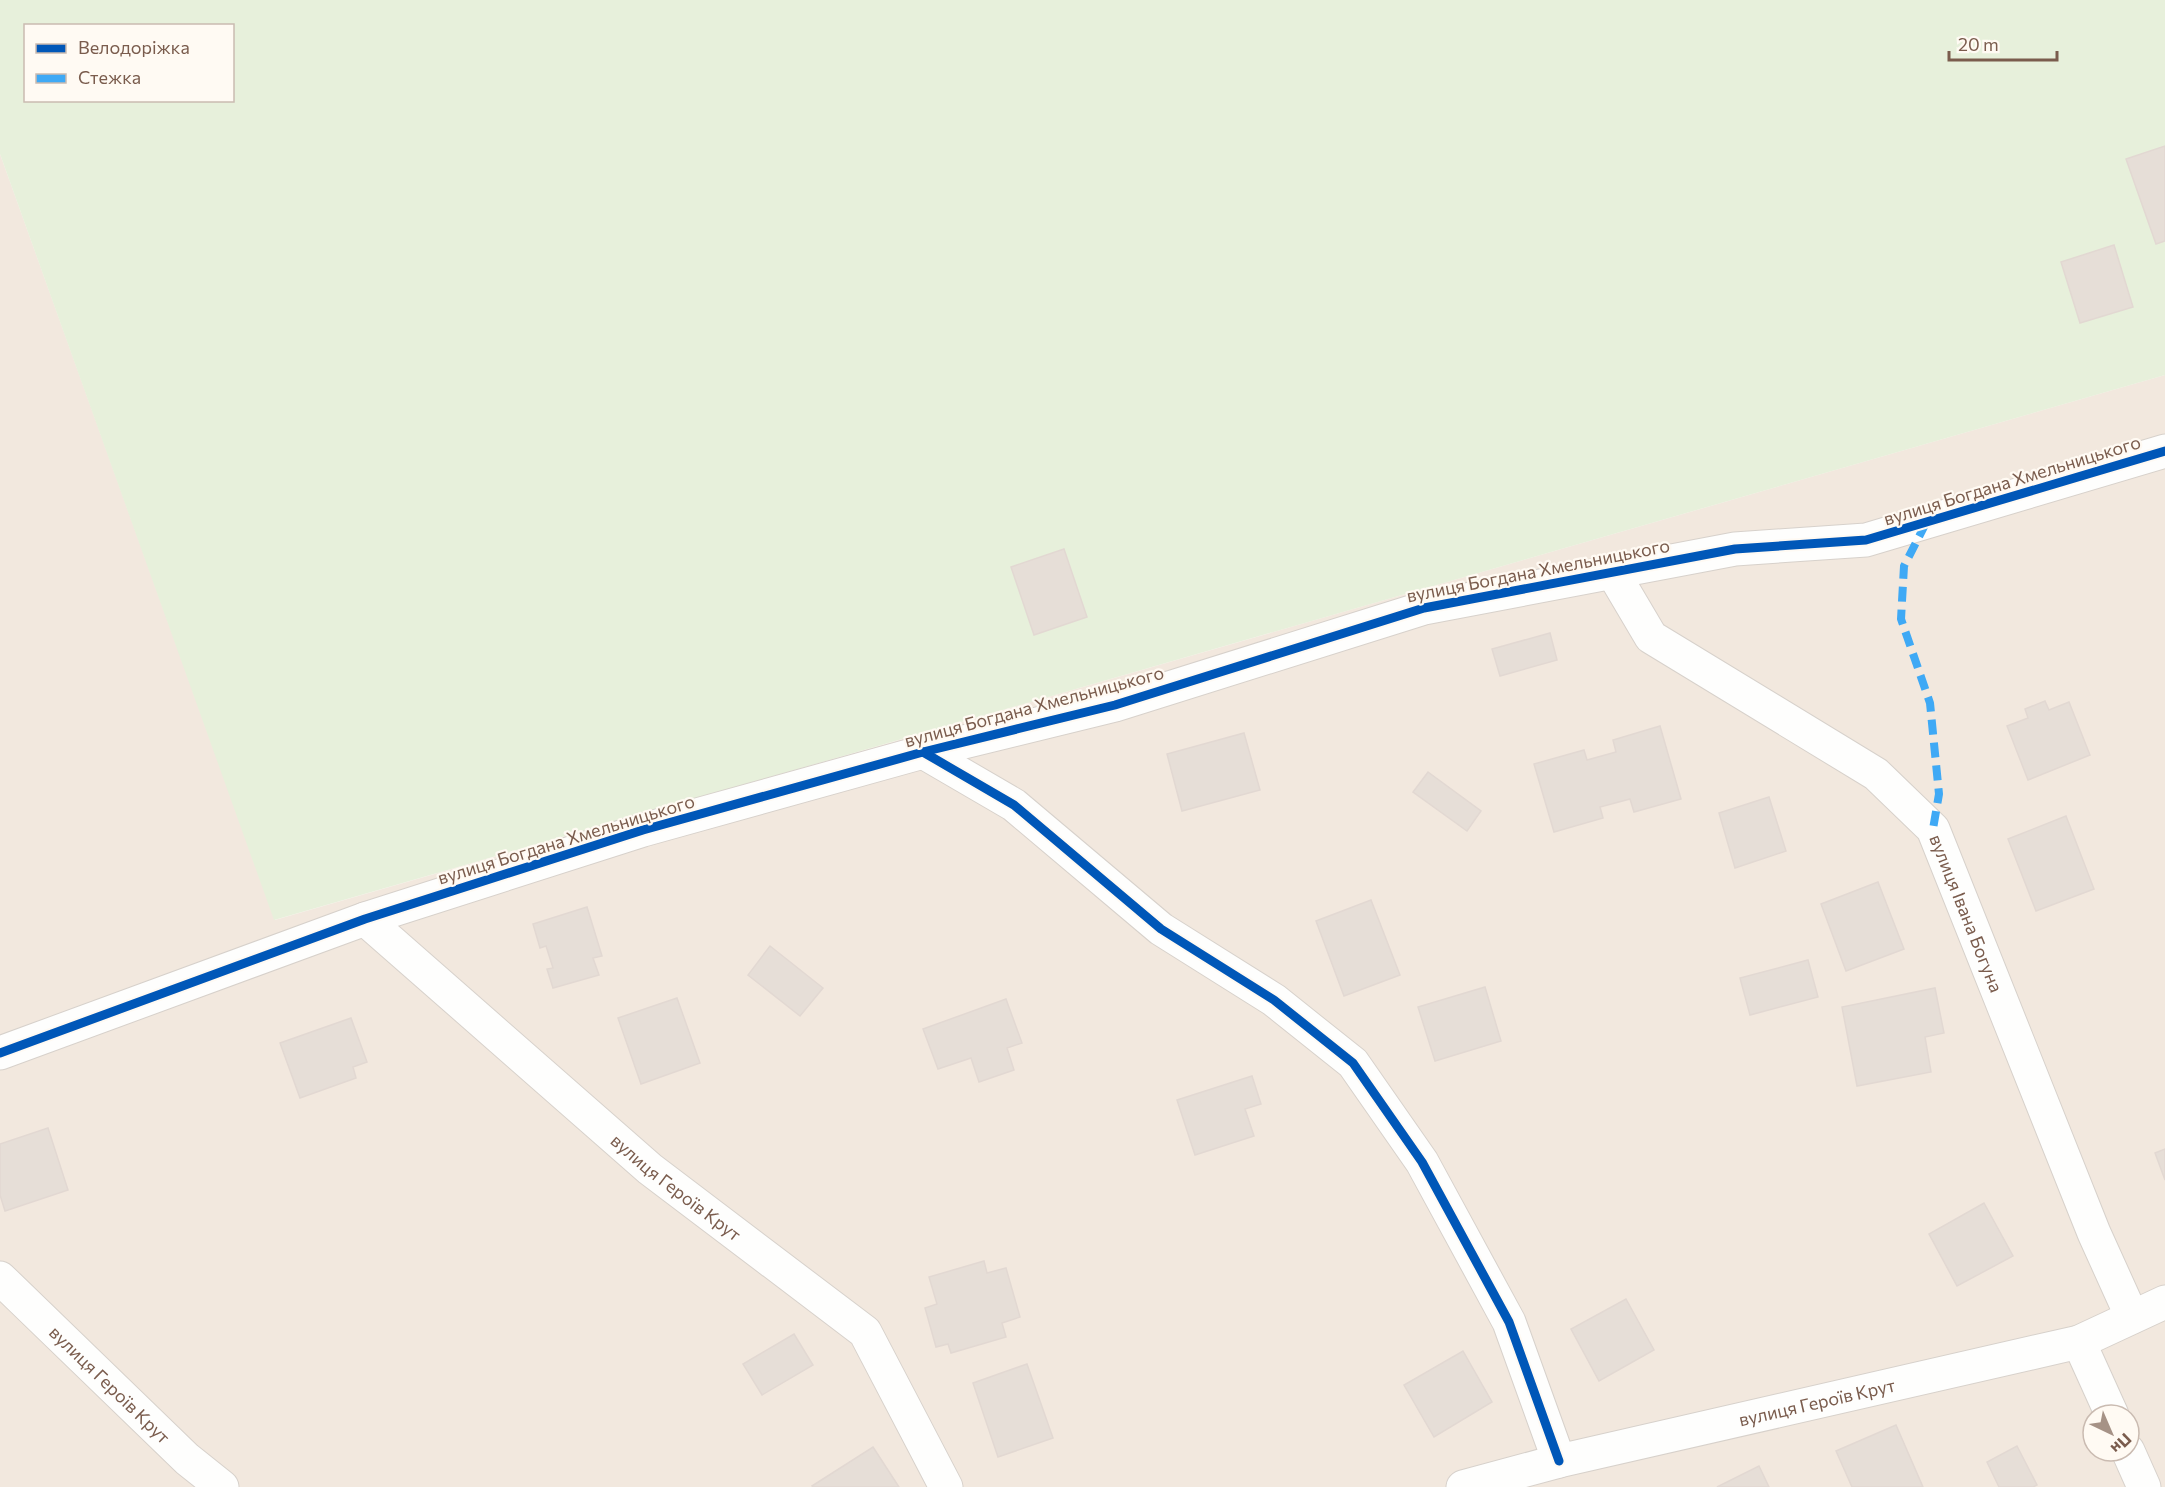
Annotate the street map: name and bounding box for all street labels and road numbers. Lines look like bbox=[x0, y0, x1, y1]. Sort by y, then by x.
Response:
street label: вулиця Богдана Хмельницького bbox=[1881, 430, 2143, 530]
street label: вулиця Богдана Хмельницького bbox=[1405, 534, 1671, 606]
street label: вулиця Богдана Хмельницького bbox=[902, 661, 1166, 751]
street label: вулиця Богдана Хмельницького bbox=[435, 789, 697, 889]
street label: вулиця Івана Богуна bbox=[1925, 831, 2008, 995]
street label: вулиця Героїв Крут bbox=[607, 1129, 746, 1246]
street label: вулиця Героїв Крут bbox=[45, 1321, 175, 1448]
street label: вулиця Героїв Крут bbox=[1737, 1373, 1898, 1431]

